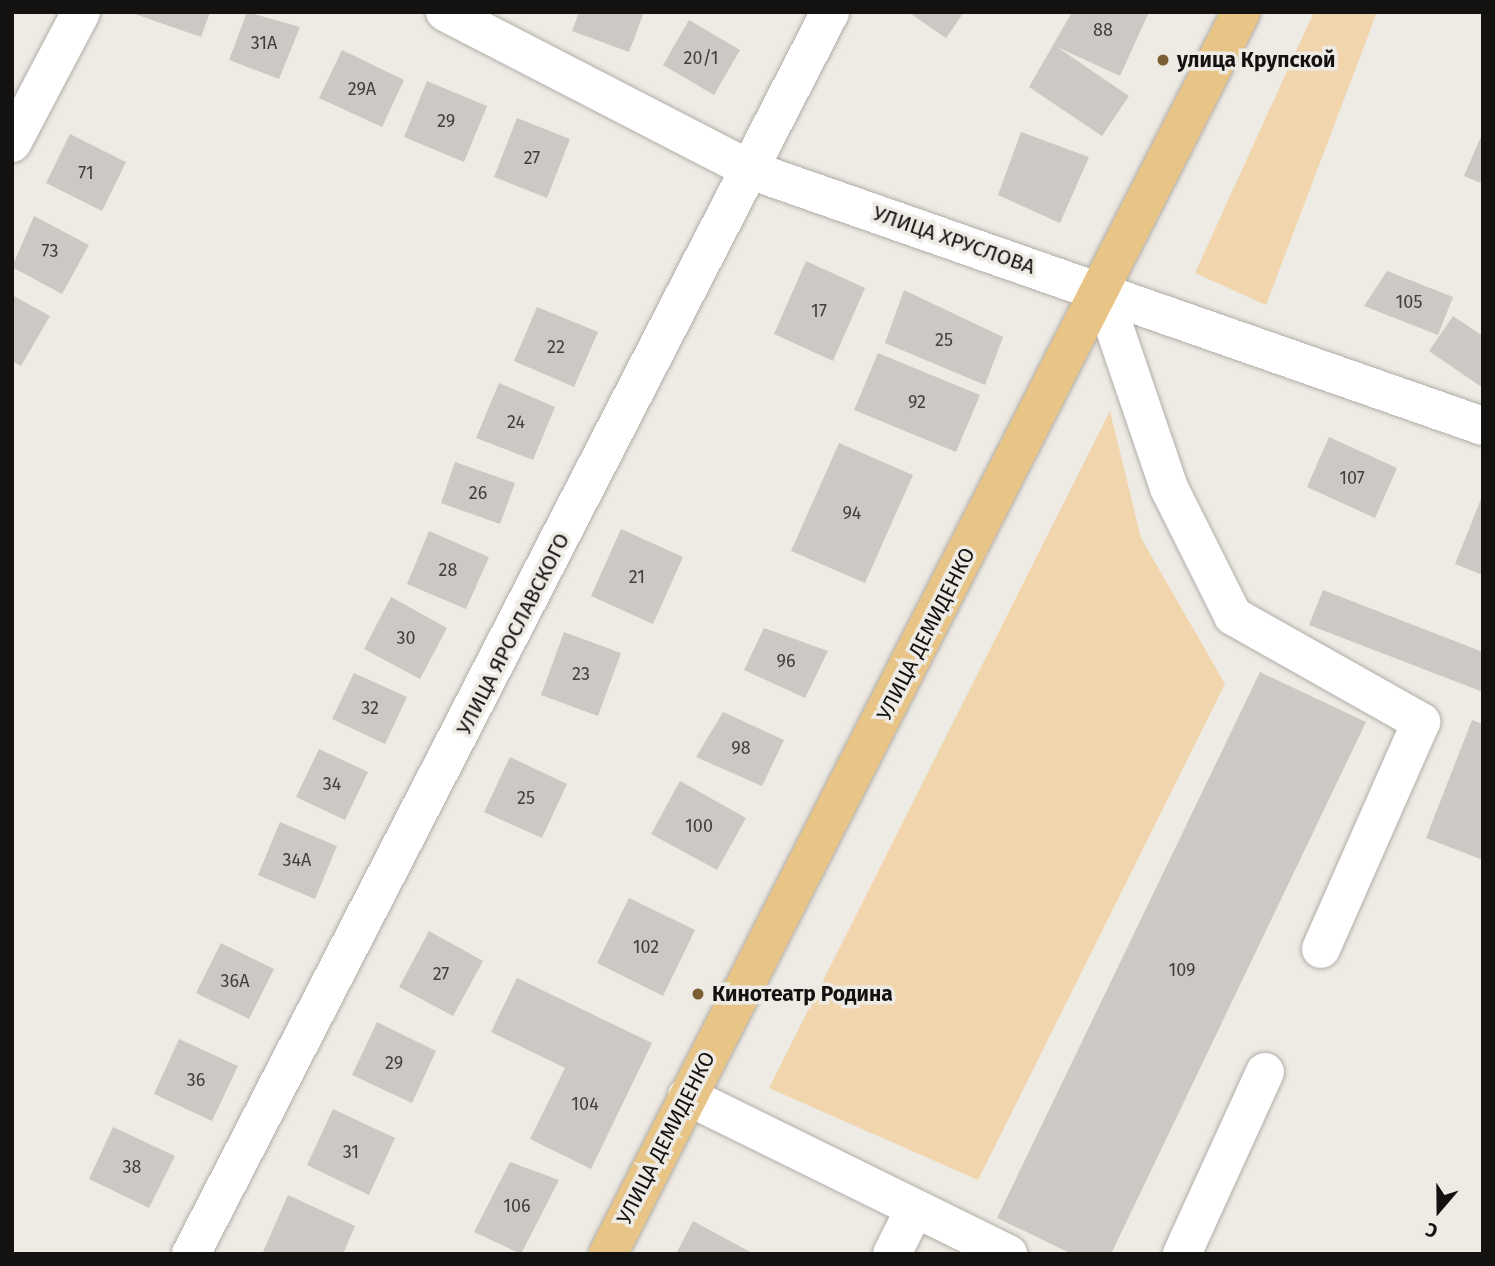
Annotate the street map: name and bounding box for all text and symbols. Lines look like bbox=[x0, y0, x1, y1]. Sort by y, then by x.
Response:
house number: 88 bbox=[1093, 19, 1113, 41]
house number: 31А bbox=[251, 32, 277, 54]
house number: 20/1 bbox=[683, 47, 719, 69]
place label: улица Крупской bbox=[1177, 47, 1335, 73]
marker: улица Крупской bbox=[1155, 52, 1171, 68]
house number: 29А bbox=[348, 78, 376, 100]
house number: 29 bbox=[437, 110, 455, 132]
house number: 27 bbox=[524, 147, 540, 169]
house number: 71 bbox=[78, 162, 94, 184]
street label: УЛИЦА ХРУСЛОВА bbox=[870, 200, 1038, 280]
house number: 73 bbox=[42, 240, 58, 262]
house number: 105 bbox=[1396, 291, 1422, 313]
house number: 17 bbox=[811, 300, 827, 322]
house number: 25 bbox=[935, 329, 953, 351]
house number: 22 bbox=[547, 336, 565, 358]
house number: 92 bbox=[908, 391, 926, 413]
house number: 24 bbox=[507, 411, 525, 433]
house number: 107 bbox=[1339, 467, 1365, 489]
house number: 26 bbox=[469, 482, 487, 504]
house number: 94 bbox=[843, 502, 861, 524]
street label: УЛИЦА ЯРОСЛАВСКОГО bbox=[451, 529, 575, 739]
street label: УЛИЦА ДЕМИДЕНКО bbox=[872, 543, 980, 725]
house number: 28 bbox=[439, 559, 457, 581]
house number: 21 bbox=[629, 566, 645, 588]
house number: 30 bbox=[396, 627, 416, 649]
house number: 96 bbox=[776, 650, 796, 672]
house number: 23 bbox=[572, 663, 590, 685]
house number: 32 bbox=[361, 697, 379, 719]
house number: 98 bbox=[731, 737, 751, 759]
house number: 34 bbox=[323, 773, 341, 795]
house number: 25 bbox=[517, 787, 535, 809]
house number: 100 bbox=[685, 815, 713, 837]
house number: 34А bbox=[283, 849, 311, 871]
house number: 102 bbox=[633, 936, 659, 958]
house number: 109 bbox=[1168, 959, 1196, 981]
house number: 27 bbox=[433, 963, 449, 985]
house number: 36А bbox=[221, 970, 249, 992]
place label: Кинотеатр Родина bbox=[712, 981, 893, 1007]
marker: Кинотеатр Родина bbox=[690, 986, 706, 1002]
street label: УЛИЦА ДЕМИДЕНКО bbox=[612, 1047, 720, 1229]
house number: 29 bbox=[385, 1052, 403, 1074]
house number: 36 bbox=[187, 1069, 205, 1091]
house number: 104 bbox=[571, 1093, 599, 1115]
house number: 31 bbox=[343, 1141, 359, 1163]
house number: 38 bbox=[123, 1156, 141, 1178]
north arrow bbox=[1404, 1175, 1474, 1245]
house number: 106 bbox=[503, 1195, 531, 1217]
text: С bbox=[1423, 1218, 1441, 1243]

